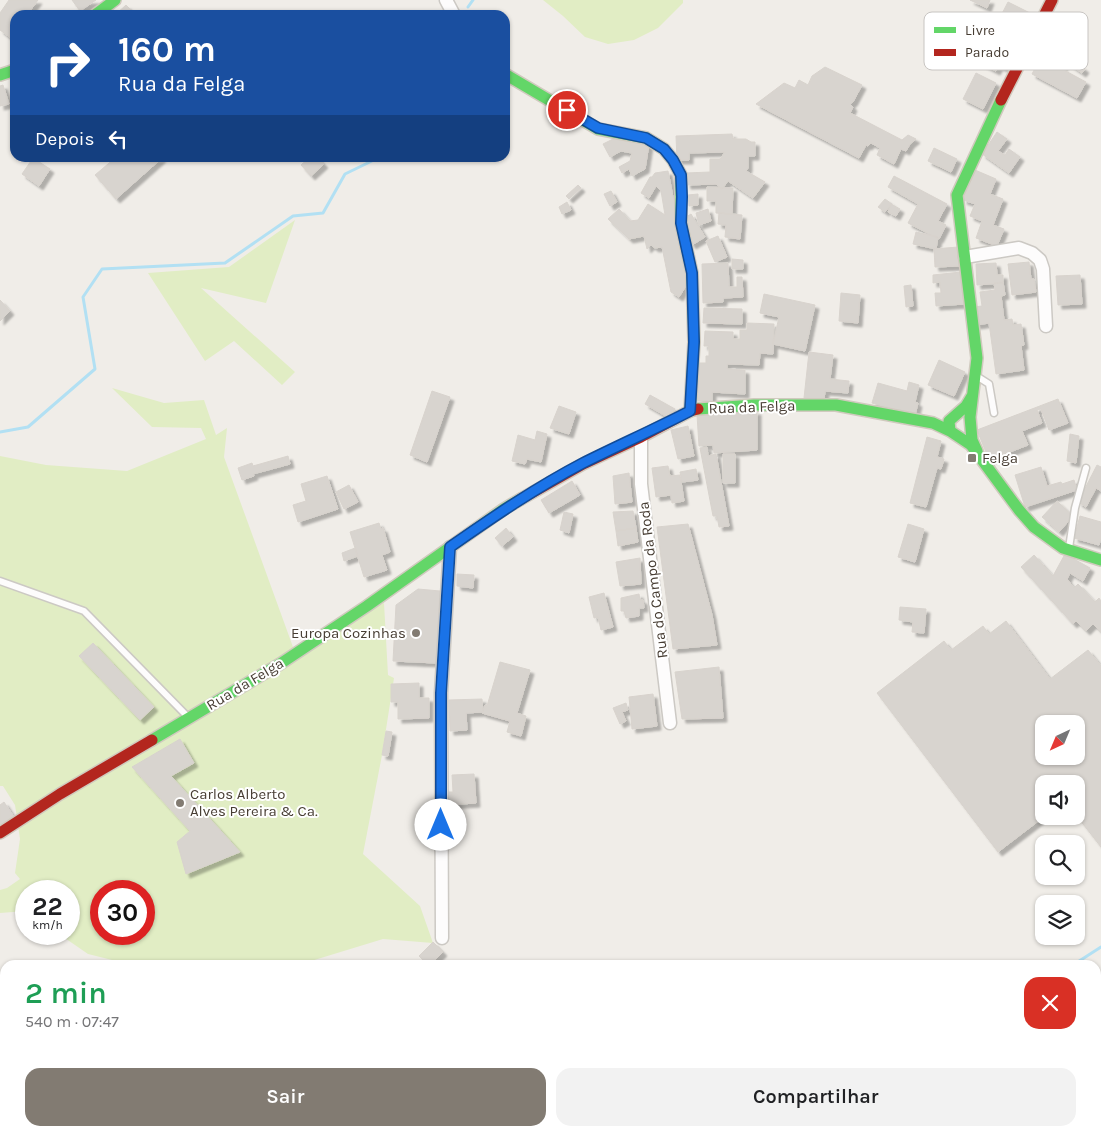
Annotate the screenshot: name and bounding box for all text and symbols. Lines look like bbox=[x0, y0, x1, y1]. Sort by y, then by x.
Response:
legend bbox=[924, 12, 1088, 70]
text: Livre bbox=[965, 22, 995, 39]
text: 160 m bbox=[118, 29, 216, 70]
icon: right bbox=[35, 30, 100, 95]
text: Parado bbox=[965, 44, 1009, 61]
text: Rua da Felga bbox=[118, 71, 245, 97]
pin bbox=[546, 89, 588, 131]
icon: arrive bbox=[553, 96, 581, 124]
icon: left bbox=[104, 125, 132, 153]
text: Depois bbox=[35, 128, 94, 150]
street label: Rua da Felga bbox=[708, 396, 796, 418]
place label: Felga bbox=[982, 449, 1018, 467]
marker: Felga bbox=[966, 452, 978, 464]
street label: Rua do Campo da Roda bbox=[634, 500, 672, 660]
place label: Europa Cozinhas bbox=[291, 624, 406, 642]
marker: Europa Cozinhas bbox=[410, 627, 422, 639]
street label: Rua da Felga bbox=[203, 654, 287, 714]
north arrow bbox=[1035, 715, 1085, 765]
map controls bbox=[1035, 715, 1085, 945]
button: sound bbox=[1035, 775, 1085, 825]
place label: Carlos Alberto Alves Pereira & Ca. bbox=[190, 785, 318, 820]
marker: Carlos Alberto Alves Pereira & Ca. bbox=[174, 797, 186, 809]
position arrow bbox=[414, 798, 466, 850]
button: search bbox=[1035, 835, 1085, 885]
speed limit sign: 30 bbox=[90, 880, 155, 945]
text: 22 bbox=[32, 892, 63, 921]
button: layers bbox=[1035, 895, 1085, 945]
text: km/h bbox=[32, 918, 63, 932]
text: 2 min bbox=[25, 975, 107, 1011]
button: close bbox=[1024, 977, 1076, 1029]
text: 540 m · 07:47 bbox=[25, 1012, 119, 1031]
button: Sair bbox=[25, 1068, 546, 1126]
button: Compartilhar bbox=[556, 1068, 1076, 1126]

